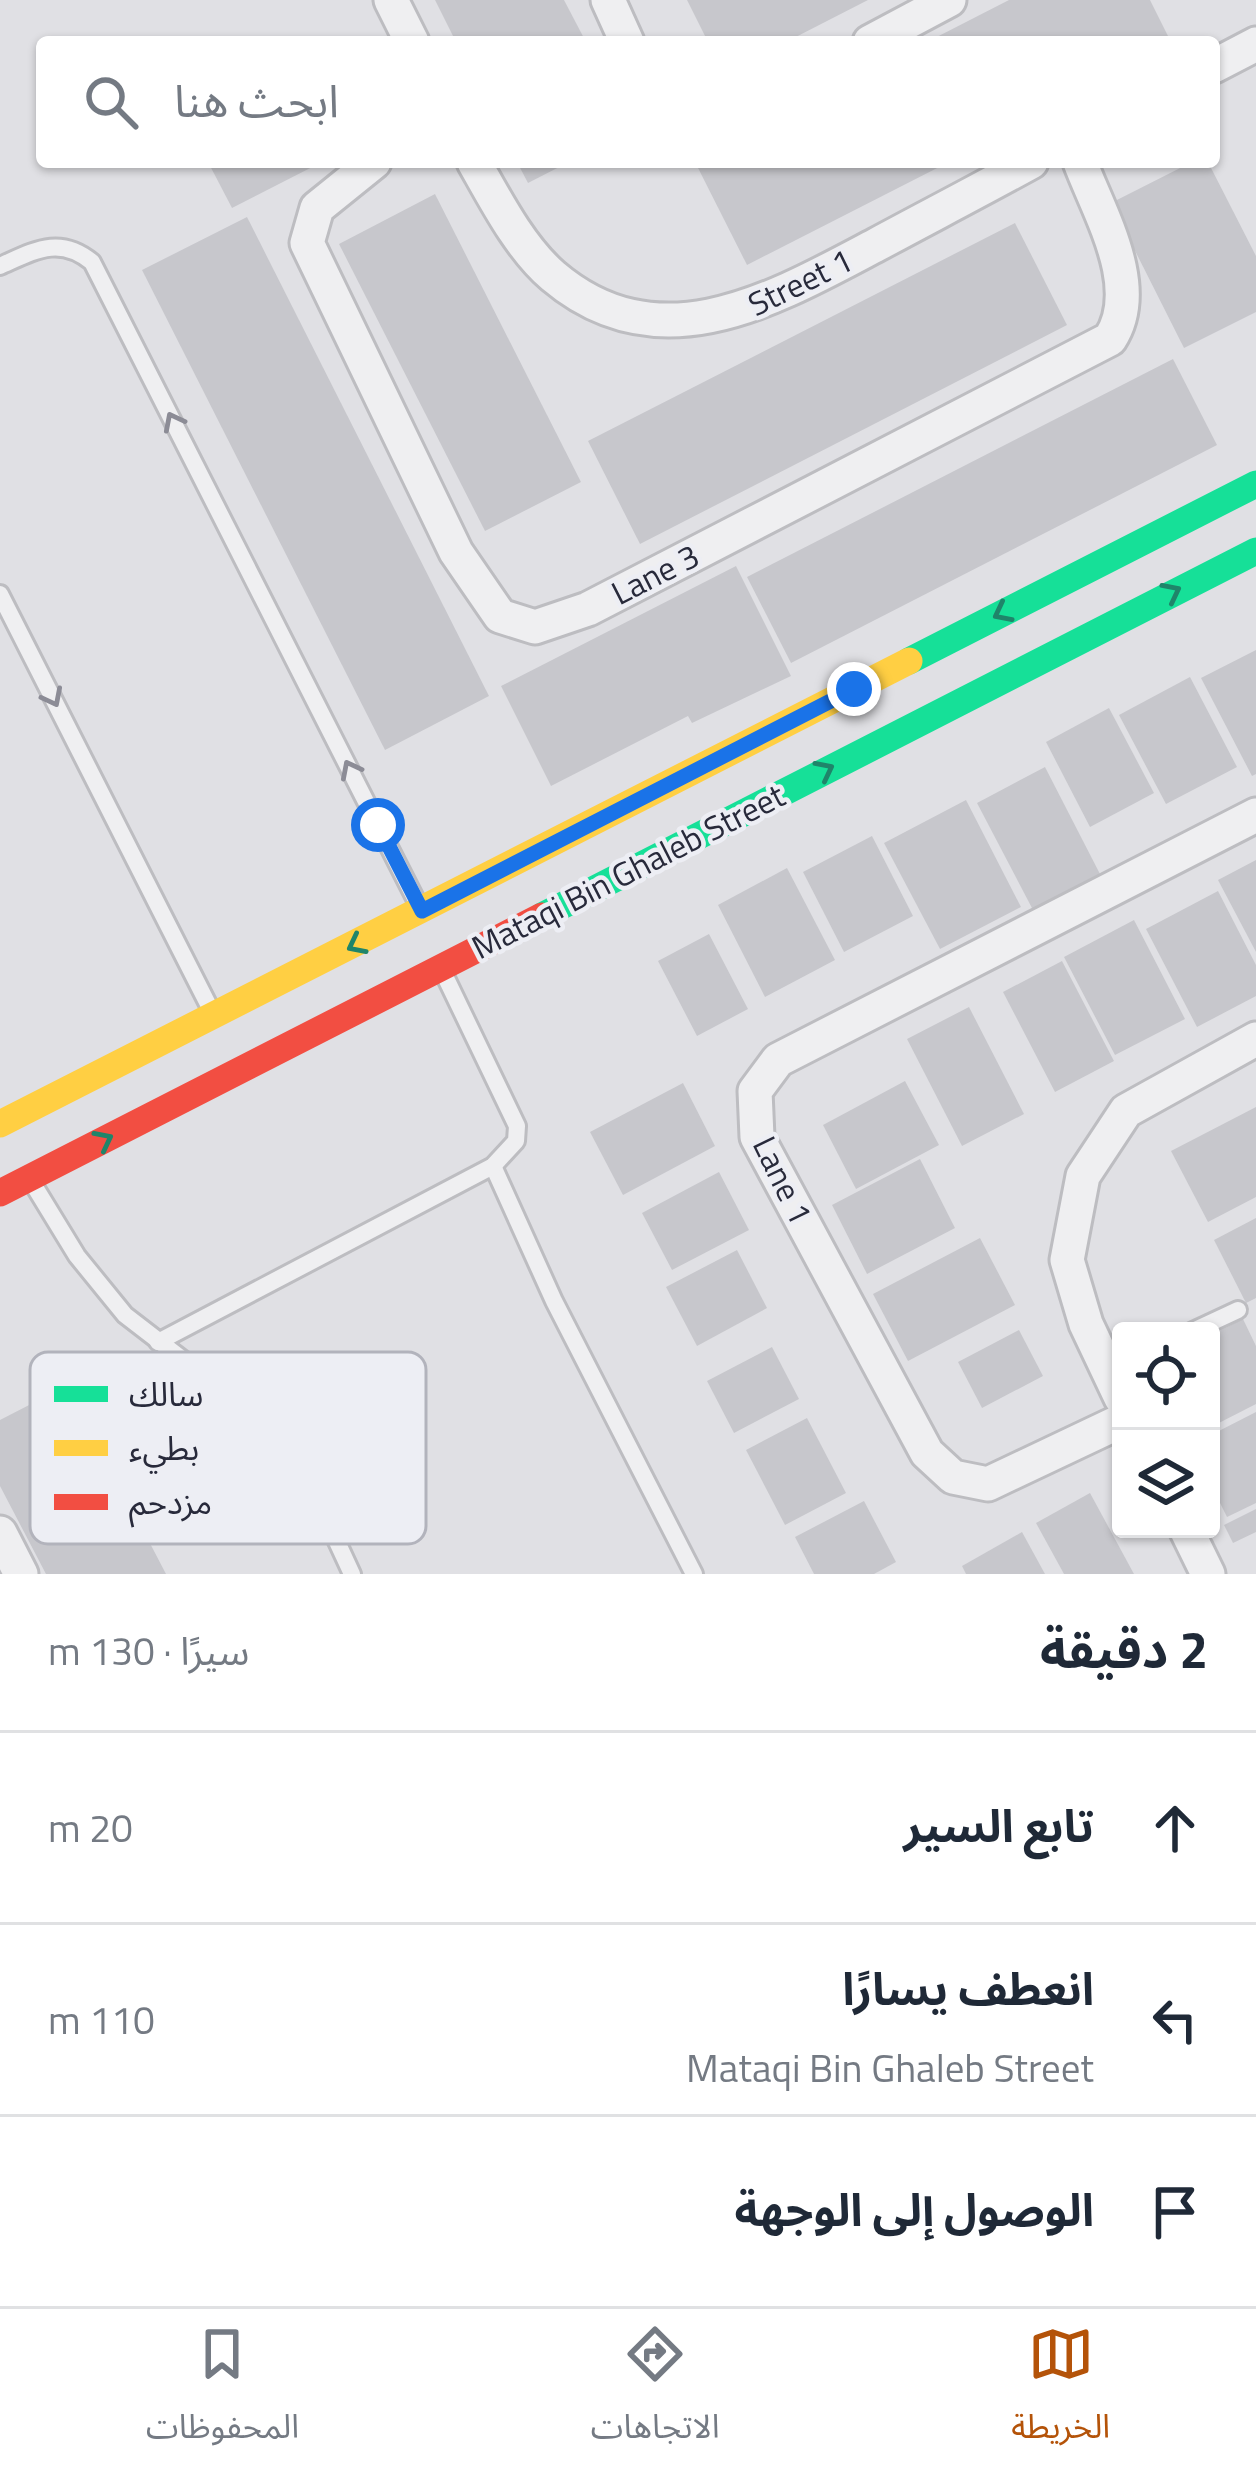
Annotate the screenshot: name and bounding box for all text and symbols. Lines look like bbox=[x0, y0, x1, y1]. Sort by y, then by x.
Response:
search box bbox=[36, 36, 1220, 168]
text: ابحث هنا bbox=[174, 66, 339, 134]
icon: search bbox=[78, 69, 144, 135]
street label: Street 1 bbox=[739, 235, 861, 329]
one-way arrow bbox=[164, 412, 187, 434]
street label: Lane 3 bbox=[602, 531, 708, 617]
one-way arrow bbox=[1160, 583, 1181, 607]
one-way arrow bbox=[992, 599, 1014, 622]
route end bbox=[827, 662, 881, 716]
one-way arrow bbox=[39, 686, 63, 707]
one-way arrow bbox=[340, 760, 364, 781]
one-way arrow bbox=[813, 761, 834, 785]
street label: Mataqi Bin Ghaleb Street bbox=[463, 770, 794, 972]
route start bbox=[351, 798, 405, 852]
one-way arrow bbox=[346, 930, 368, 953]
street label: Lane 1 bbox=[740, 1127, 826, 1233]
one-way arrow bbox=[92, 1130, 113, 1154]
map controls bbox=[1112, 1322, 1220, 1538]
button: locate bbox=[1112, 1322, 1220, 1430]
legend bbox=[30, 1352, 426, 1544]
text: سالك bbox=[129, 1369, 203, 1419]
text: بطيء bbox=[129, 1423, 199, 1474]
button: layers bbox=[1112, 1430, 1220, 1538]
text: مزدحم bbox=[129, 1477, 212, 1528]
text: 2 دقيقة bbox=[1040, 1610, 1208, 1688]
text: سيرًا · 130 m bbox=[48, 1621, 249, 1680]
text: تابع السير bbox=[904, 1791, 1094, 1859]
icon: ahead bbox=[1142, 1795, 1208, 1861]
text: 20 m bbox=[48, 1798, 133, 1857]
text: انعطف يسارًا bbox=[842, 1954, 1094, 2022]
icon: left bbox=[1142, 1987, 1208, 2053]
text: 110 m bbox=[48, 1990, 155, 2049]
text: Mataqi Bin Ghaleb Street bbox=[686, 2038, 1094, 2097]
text: الوصول إلى الوجهة bbox=[734, 2175, 1094, 2243]
icon: arrive bbox=[1142, 2179, 1208, 2245]
tab: المحفوظات bbox=[146, 2321, 299, 2462]
tab: الاتجاهات bbox=[591, 2321, 720, 2462]
tab: الخريطة bbox=[1011, 2321, 1110, 2462]

